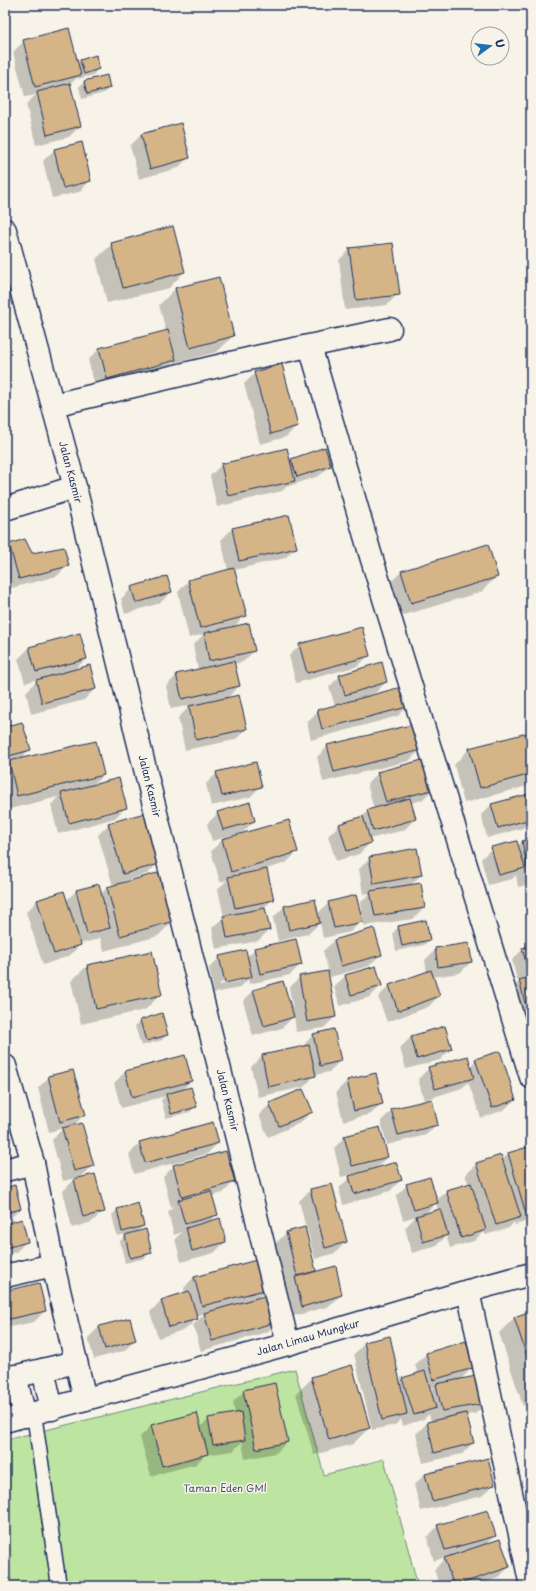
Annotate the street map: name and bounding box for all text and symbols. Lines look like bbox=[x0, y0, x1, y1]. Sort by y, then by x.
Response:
north arrow bbox=[470, 26, 510, 66]
text: U bbox=[491, 37, 509, 50]
street label: Jalan Kasmir bbox=[56, 439, 87, 505]
street label: Jalan Kasmir bbox=[135, 753, 165, 819]
street label: Jalan Kasmir bbox=[213, 1067, 243, 1133]
street label: Jalan Limau Mungkur bbox=[255, 1315, 361, 1358]
park label: Taman Eden GMI bbox=[183, 1480, 267, 1495]

